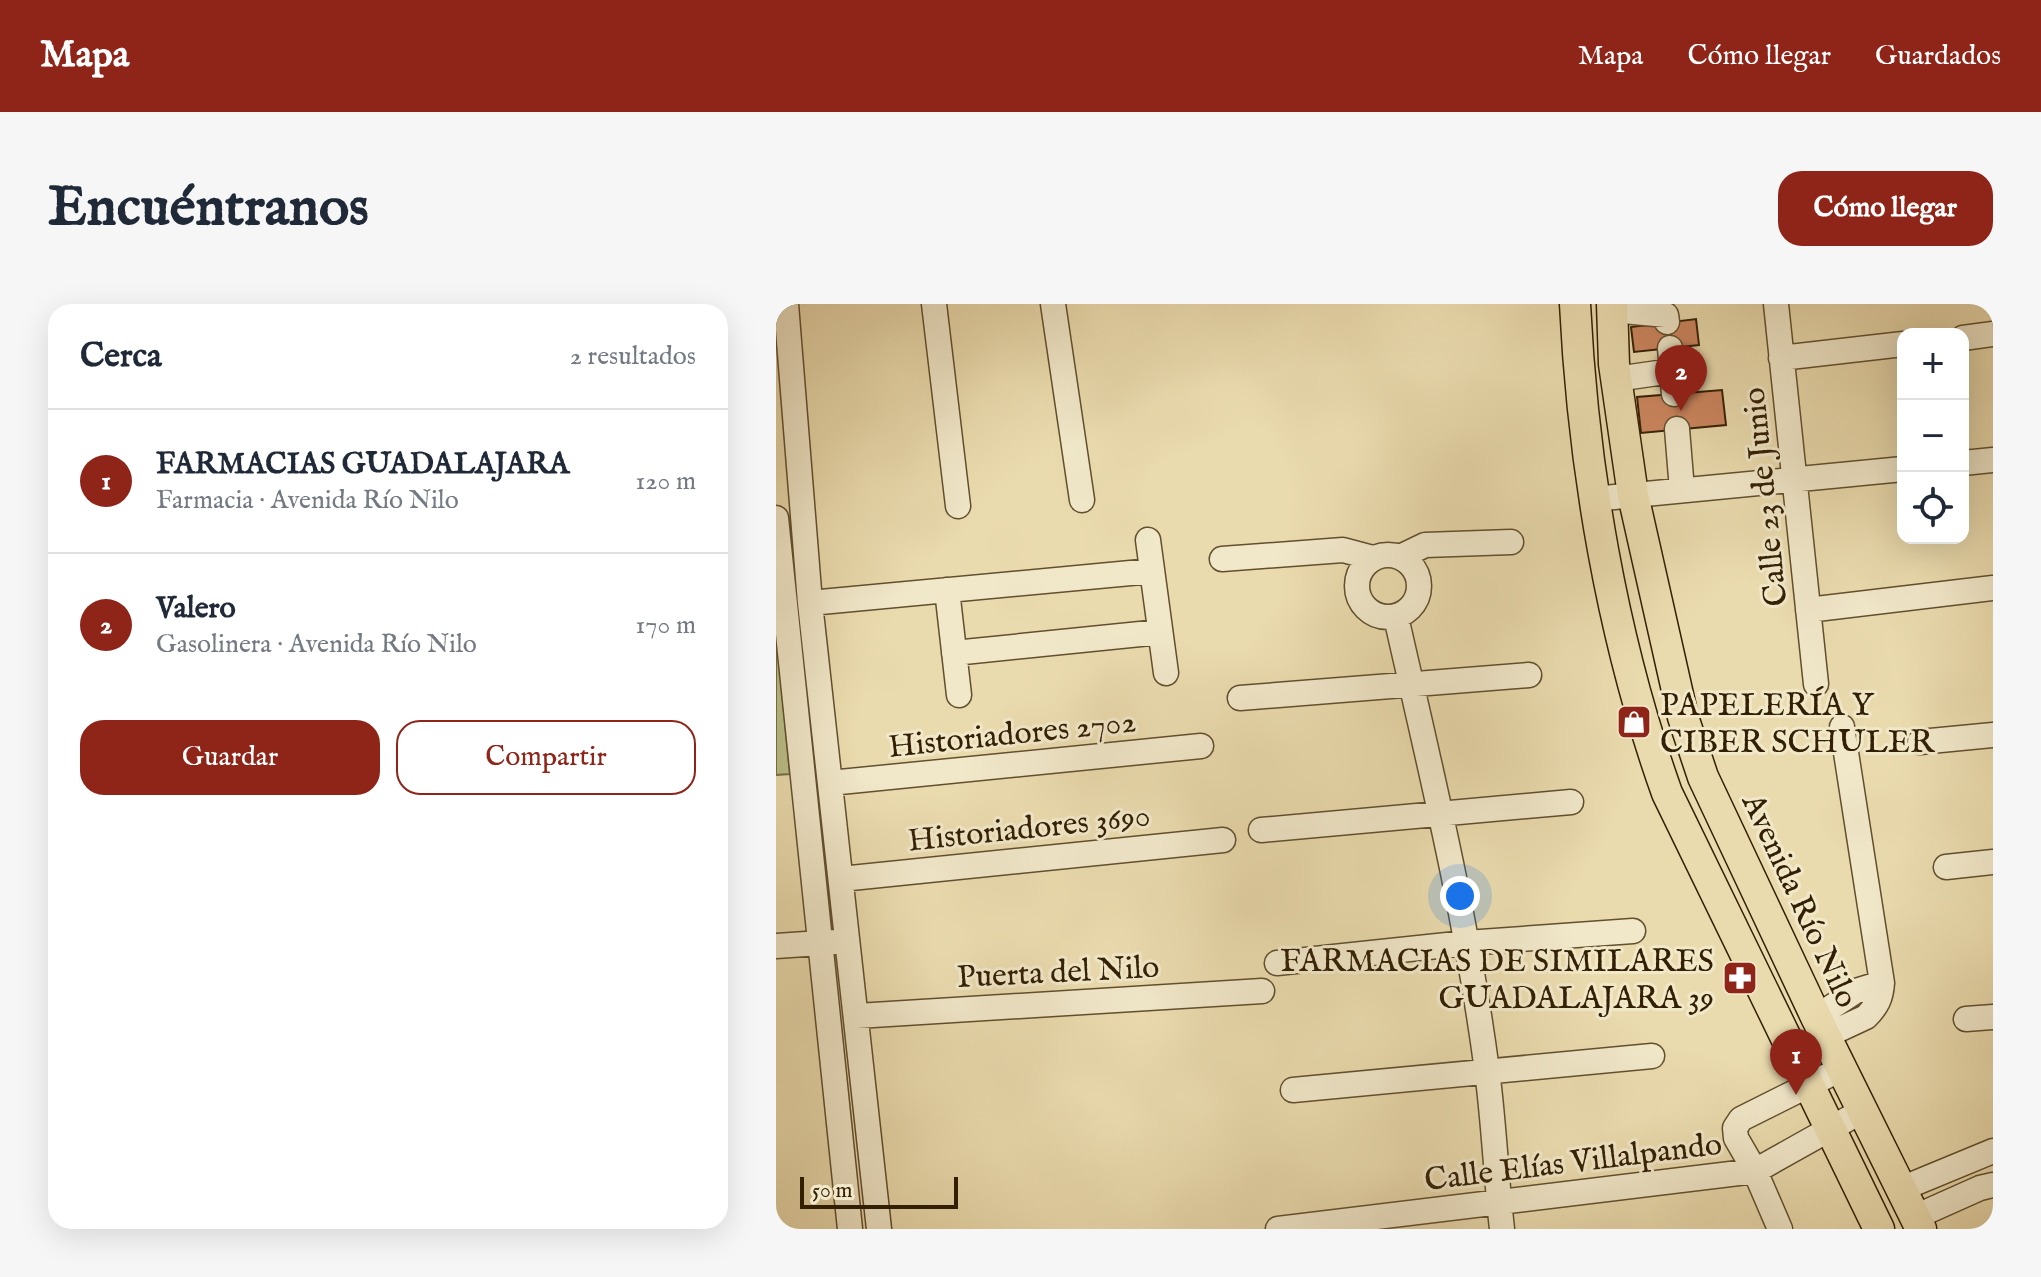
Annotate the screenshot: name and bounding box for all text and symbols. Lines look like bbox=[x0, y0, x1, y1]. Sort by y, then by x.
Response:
text: Mapa bbox=[40, 32, 129, 80]
text: Mapa bbox=[1578, 39, 1643, 74]
text: Cómo llegar bbox=[1687, 39, 1831, 74]
text: Guardados bbox=[1875, 39, 2001, 74]
button: Cómo llegar bbox=[1778, 171, 1993, 246]
text: Encuéntranos bbox=[48, 173, 369, 244]
map controls bbox=[1897, 328, 1969, 544]
button: + bbox=[1897, 328, 1969, 400]
text: Cerca bbox=[80, 335, 162, 378]
text: 2 resultados bbox=[570, 340, 696, 373]
pin: 2 bbox=[1655, 345, 1707, 411]
street label: Calle 23 de Junio bbox=[1735, 385, 1798, 608]
button: − bbox=[1897, 400, 1969, 472]
text: FARMACIAS GUADALAJARA bbox=[156, 446, 569, 484]
text: 1 bbox=[101, 465, 111, 498]
text: 120 m bbox=[636, 465, 696, 498]
button: locate bbox=[1897, 472, 1969, 544]
text: Farmacia · Avenida Río Nilo bbox=[156, 484, 459, 517]
text: Valero bbox=[156, 590, 236, 628]
text: 2 bbox=[100, 609, 112, 642]
text: 170 m bbox=[636, 609, 696, 642]
text: Gasolinera · Avenida Río Nilo bbox=[156, 628, 477, 661]
place label: PAPELERÍA Y CIBER SCHULER bbox=[1660, 686, 1936, 764]
street label: Historiadores 2702 bbox=[886, 702, 1138, 769]
shop icon: PAPELERÍA Y CIBER SCHULER bbox=[1615, 703, 1653, 741]
button: Guardar bbox=[80, 720, 380, 795]
button: Compartir bbox=[396, 720, 696, 795]
street label: Avenida Río Nilo bbox=[1731, 787, 1866, 1015]
street label: Historiadores 3690 bbox=[906, 796, 1152, 863]
your location bbox=[1440, 876, 1480, 916]
place label: FARMACIAS DE SIMILARES GUADALAJARA 39 bbox=[1280, 942, 1714, 1020]
street label: Puerta del Nilo bbox=[956, 948, 1160, 999]
pharmacy icon: FARMACIAS DE SIMILARES GUADALAJARA 39 bbox=[1721, 959, 1759, 997]
pin: 1 bbox=[1770, 1029, 1822, 1095]
street label: Calle Elías Villalpando bbox=[1422, 1125, 1724, 1202]
scale bar bbox=[800, 1173, 958, 1209]
text: 50 m bbox=[812, 1177, 853, 1205]

